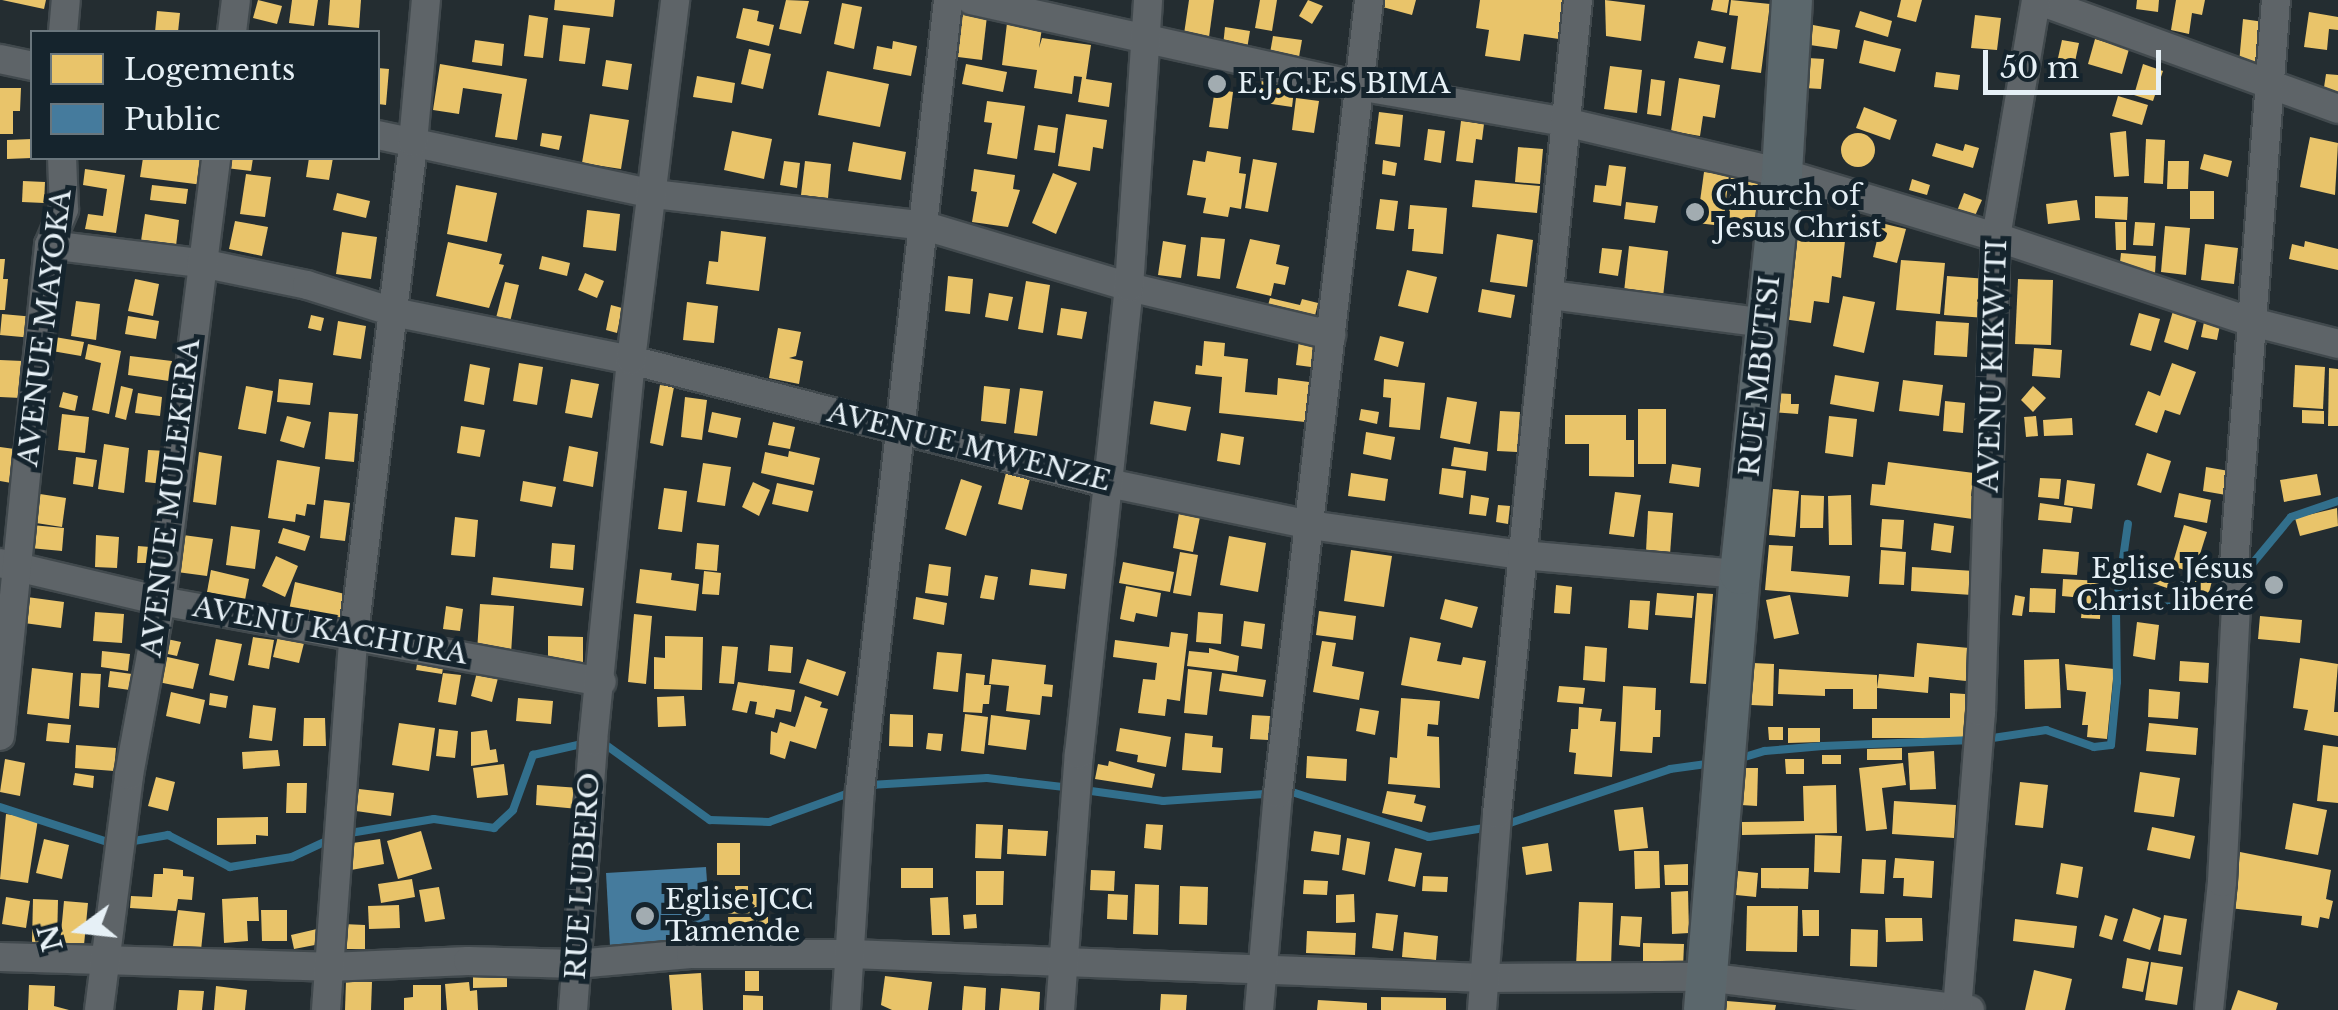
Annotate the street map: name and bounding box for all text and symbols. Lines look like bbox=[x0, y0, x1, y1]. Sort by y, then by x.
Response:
legend bbox=[30, 30, 380, 160]
scale bar bbox=[1988, 30, 2166, 92]
text: 50 m bbox=[2000, 49, 2079, 86]
text: Logements bbox=[124, 51, 295, 88]
place label: E.J.C.E.S BIMA bbox=[1237, 67, 1450, 101]
marker: E.J.C.E.S BIMA bbox=[1206, 73, 1228, 95]
text: Public bbox=[124, 101, 220, 138]
place label: Church of Jesus Christ bbox=[1715, 179, 1882, 245]
street label: AVENUE MAYOKA bbox=[11, 188, 79, 468]
marker: Church of Jesus Christ bbox=[1684, 201, 1706, 223]
street label: AVENU KIKWITI bbox=[1972, 239, 2014, 493]
street label: RUE MBUTSI bbox=[1733, 274, 1787, 478]
street label: AVENUE MULEKERA bbox=[135, 337, 207, 659]
street label: AVENUE MWENZE bbox=[824, 396, 1114, 498]
place label: Eglise Jésus Christ libéré bbox=[2076, 552, 2254, 618]
marker: Eglise Jésus Christ libéré bbox=[2263, 574, 2285, 596]
street label: AVENU KACHURA bbox=[190, 590, 470, 672]
street label: RUE LUBERO bbox=[559, 771, 607, 981]
north arrow bbox=[30, 880, 130, 980]
place label: Eglise JCC Tamende bbox=[665, 883, 813, 949]
marker: Eglise JCC Tamende bbox=[634, 905, 656, 927]
text: N bbox=[30, 921, 71, 955]

